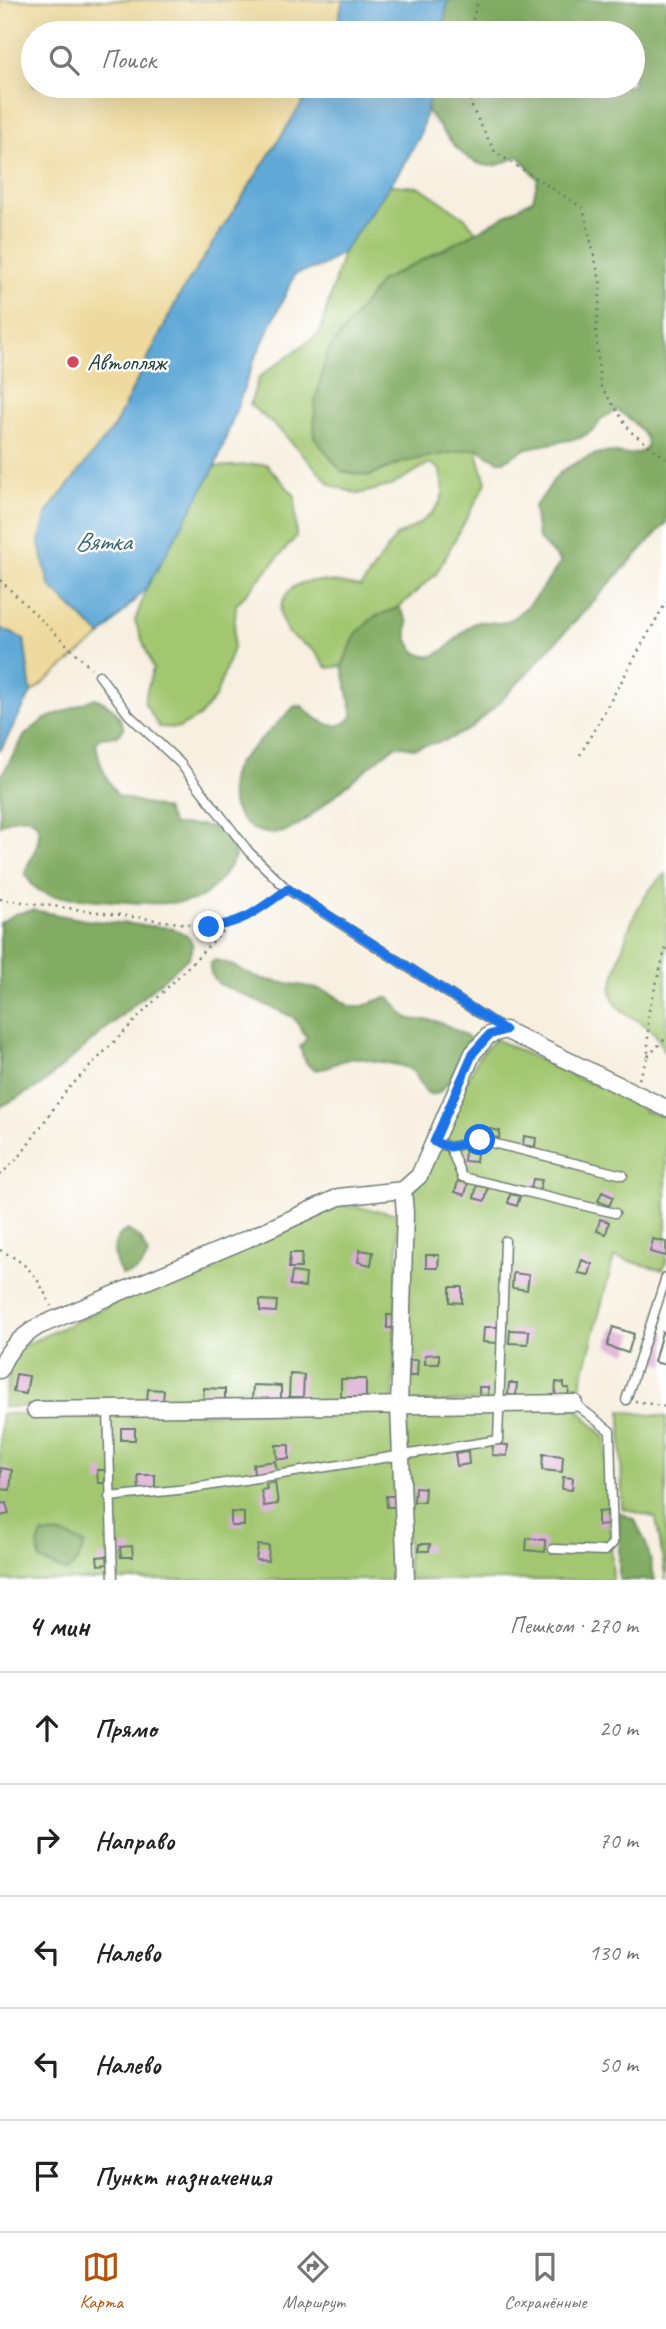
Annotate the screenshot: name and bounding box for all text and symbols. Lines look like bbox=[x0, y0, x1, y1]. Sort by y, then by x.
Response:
search box bbox=[21, 21, 645, 98]
icon: search bbox=[45, 41, 83, 79]
text: Поиск bbox=[101, 43, 156, 76]
place label: Автопляж bbox=[87, 347, 169, 377]
marker: Автопляж bbox=[65, 354, 81, 370]
water label: Вятка bbox=[75, 525, 134, 558]
route end bbox=[193, 911, 224, 942]
route start bbox=[464, 1124, 495, 1155]
text: 4 мин bbox=[28, 1607, 89, 1645]
text: Пешком · 270 m bbox=[510, 1611, 638, 1640]
icon: ahead bbox=[28, 1709, 66, 1747]
text: Прямо bbox=[95, 1712, 157, 1745]
text: 20 m bbox=[599, 1714, 638, 1743]
icon: right bbox=[28, 1821, 66, 1859]
text: Направо bbox=[95, 1824, 174, 1857]
text: 70 m bbox=[599, 1826, 638, 1855]
icon: left bbox=[28, 1933, 66, 1971]
text: Налево bbox=[95, 1936, 161, 1969]
text: 130 m bbox=[589, 1938, 638, 1967]
icon: left bbox=[28, 2045, 66, 2083]
text: Налево bbox=[95, 2048, 161, 2081]
text: 50 m bbox=[599, 2050, 638, 2079]
icon: arrive bbox=[28, 2157, 66, 2195]
text: Пункт назначения bbox=[95, 2160, 271, 2193]
tab: Карта bbox=[80, 2248, 123, 2314]
tab: Маршрут bbox=[282, 2248, 345, 2314]
tab: Сохранённые bbox=[504, 2248, 586, 2314]

